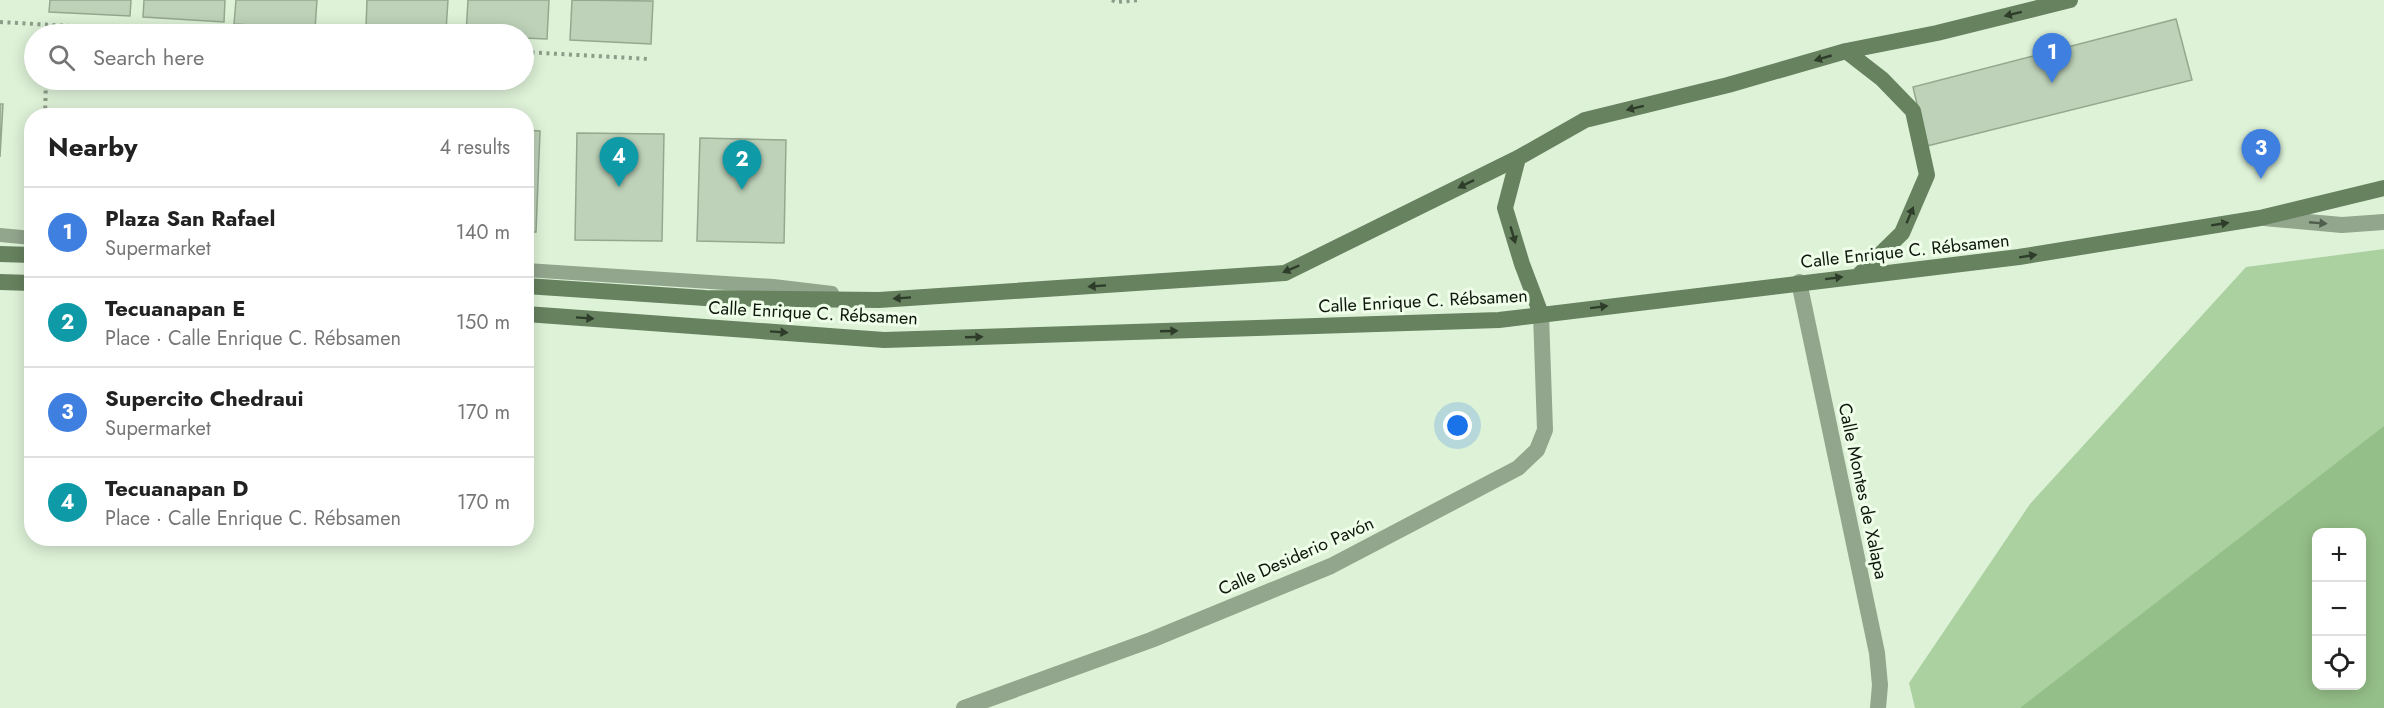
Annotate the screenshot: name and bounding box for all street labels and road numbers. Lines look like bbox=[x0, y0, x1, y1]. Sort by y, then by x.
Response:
street label: Calle Enrique C. Rébsamen bbox=[1799, 227, 2011, 275]
street label: Calle Enrique C. Rébsamen bbox=[1318, 283, 1528, 319]
street label: Calle Enrique C. Rébsamen bbox=[708, 295, 918, 331]
street label: Calle Montes de Xalapa bbox=[1832, 401, 1894, 581]
street label: Calle Desiderio Pavón bbox=[1214, 510, 1378, 602]

